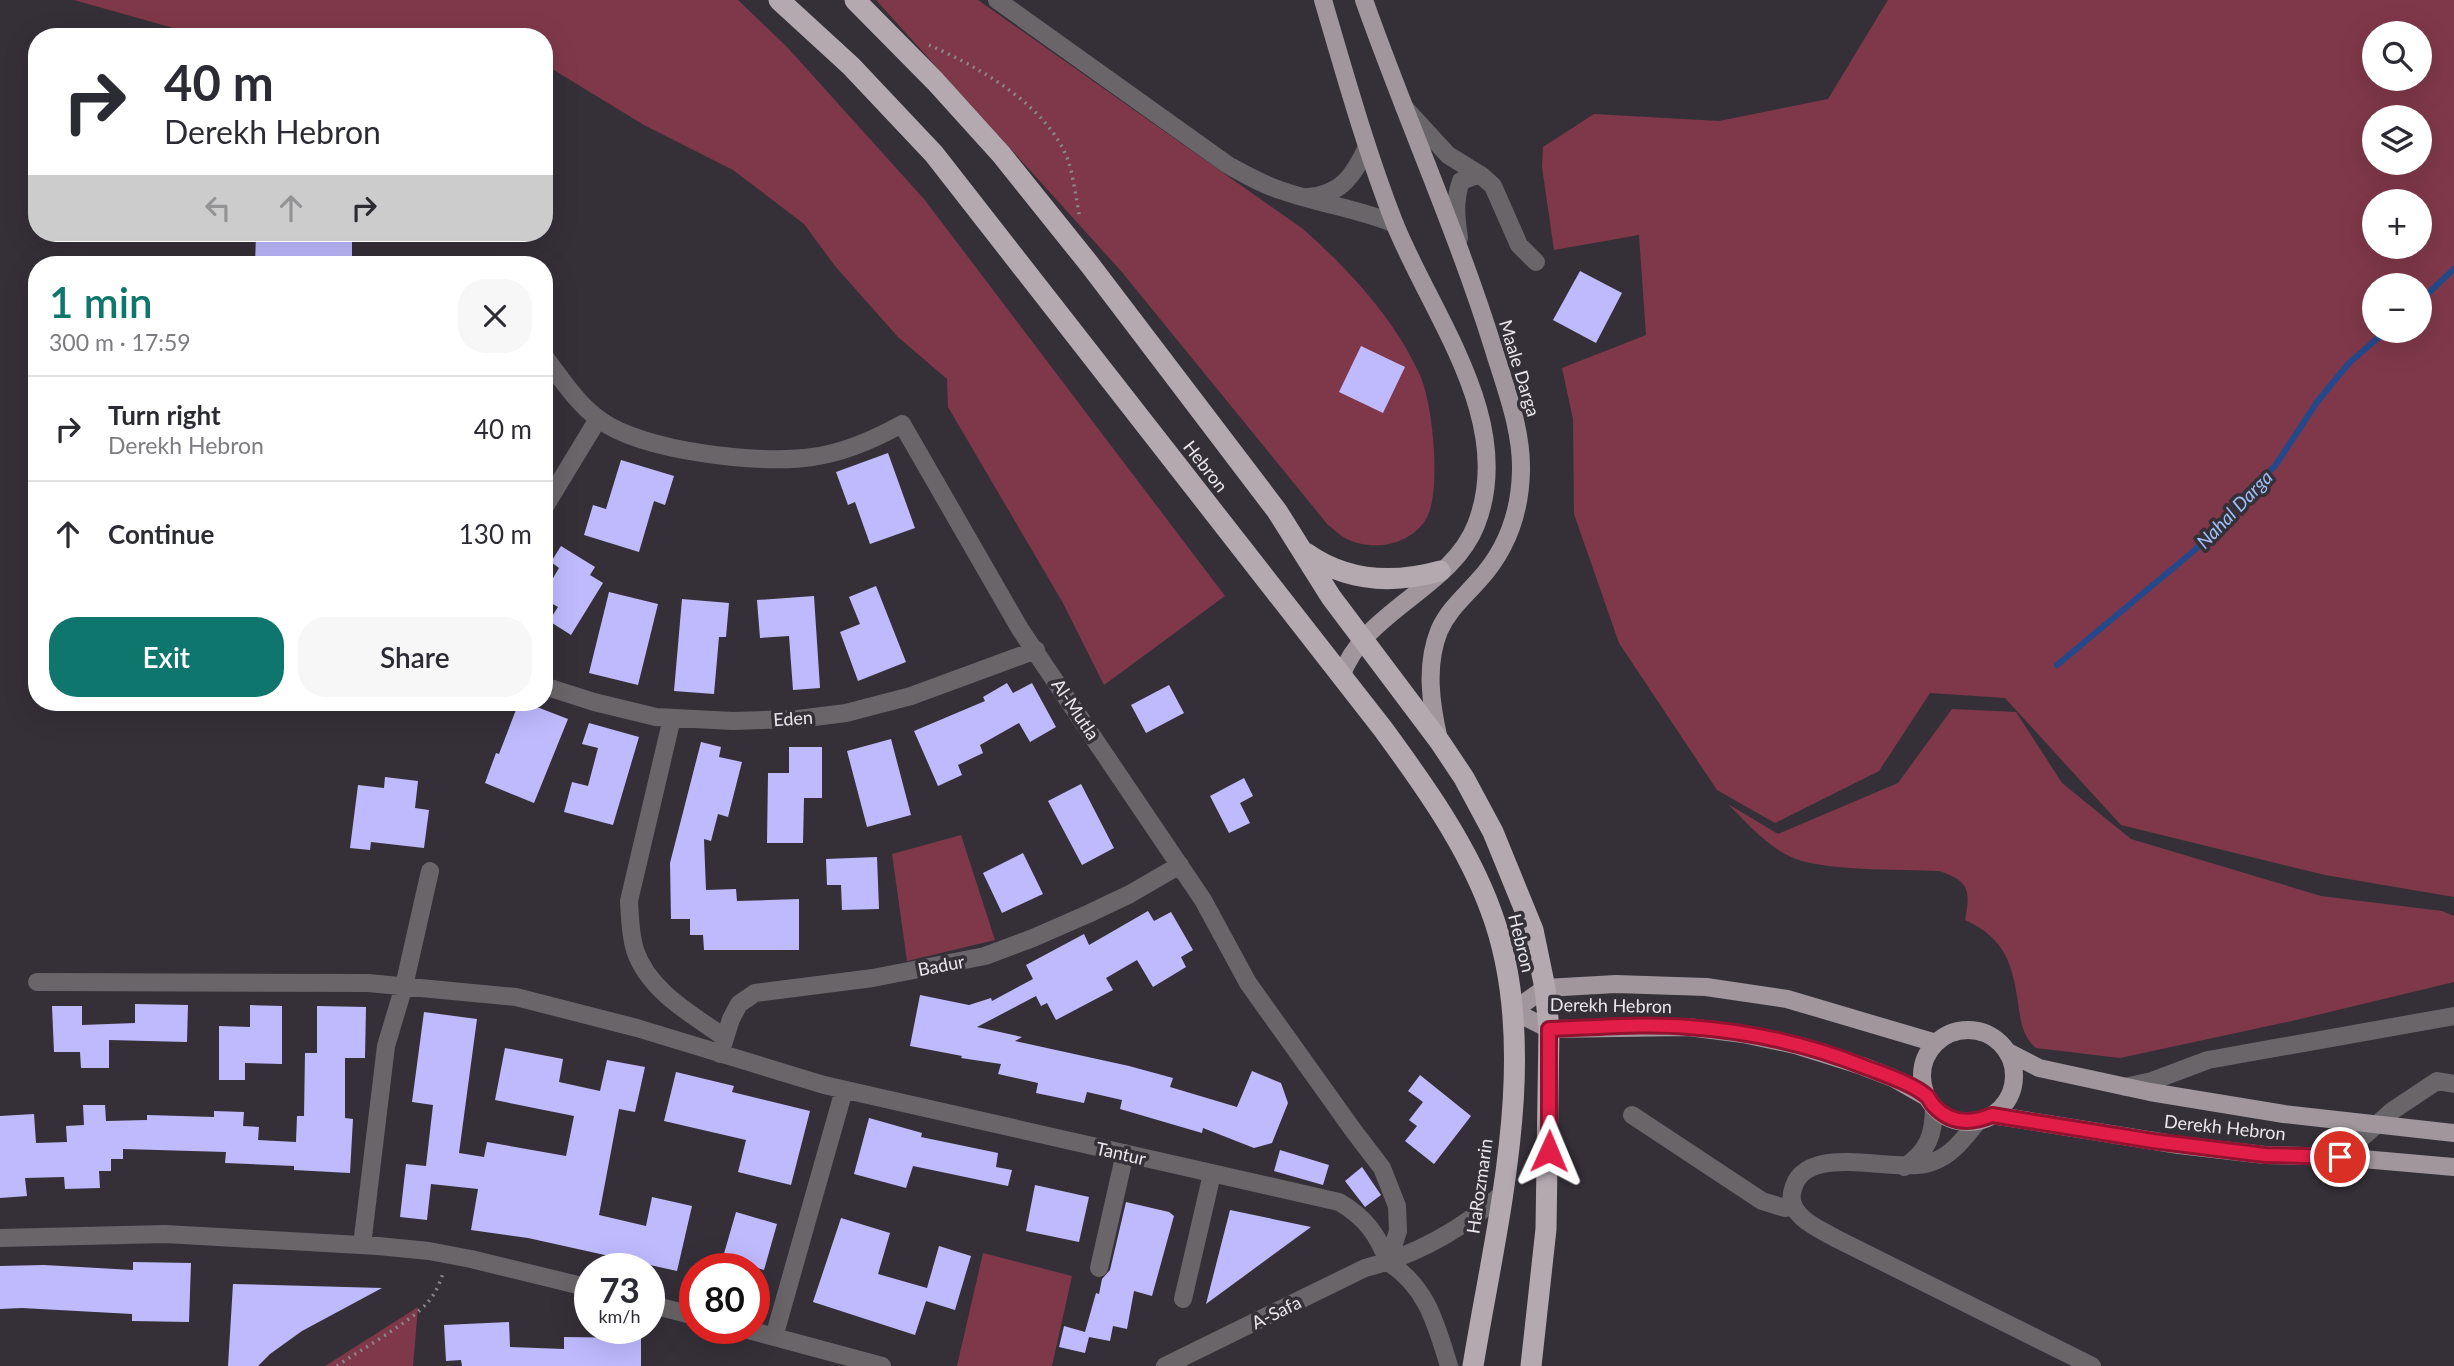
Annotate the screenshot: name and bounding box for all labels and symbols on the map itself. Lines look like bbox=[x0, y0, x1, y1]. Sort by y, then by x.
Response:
street label: Maale Darga bbox=[1495, 317, 1545, 419]
street label: Hebron bbox=[1179, 436, 1233, 496]
water label: Nahal Darga bbox=[2191, 465, 2277, 553]
street label: Al-Mutla bbox=[1047, 674, 1105, 744]
street label: Eden bbox=[772, 706, 814, 730]
street label: Hebron bbox=[1504, 911, 1540, 975]
street label: Badur bbox=[916, 950, 967, 980]
street label: Derekh Hebron bbox=[1550, 993, 1672, 1017]
street label: Derekh Hebron bbox=[2163, 1110, 2287, 1144]
position arrow bbox=[1512, 1114, 1586, 1188]
pin bbox=[2310, 1127, 2370, 1187]
street label: Tantur bbox=[1094, 1137, 1149, 1169]
street label: HaRozmarin bbox=[1461, 1137, 1497, 1235]
speed limit sign: 80 bbox=[679, 1253, 770, 1344]
street label: A-Safa bbox=[1248, 1291, 1304, 1333]

